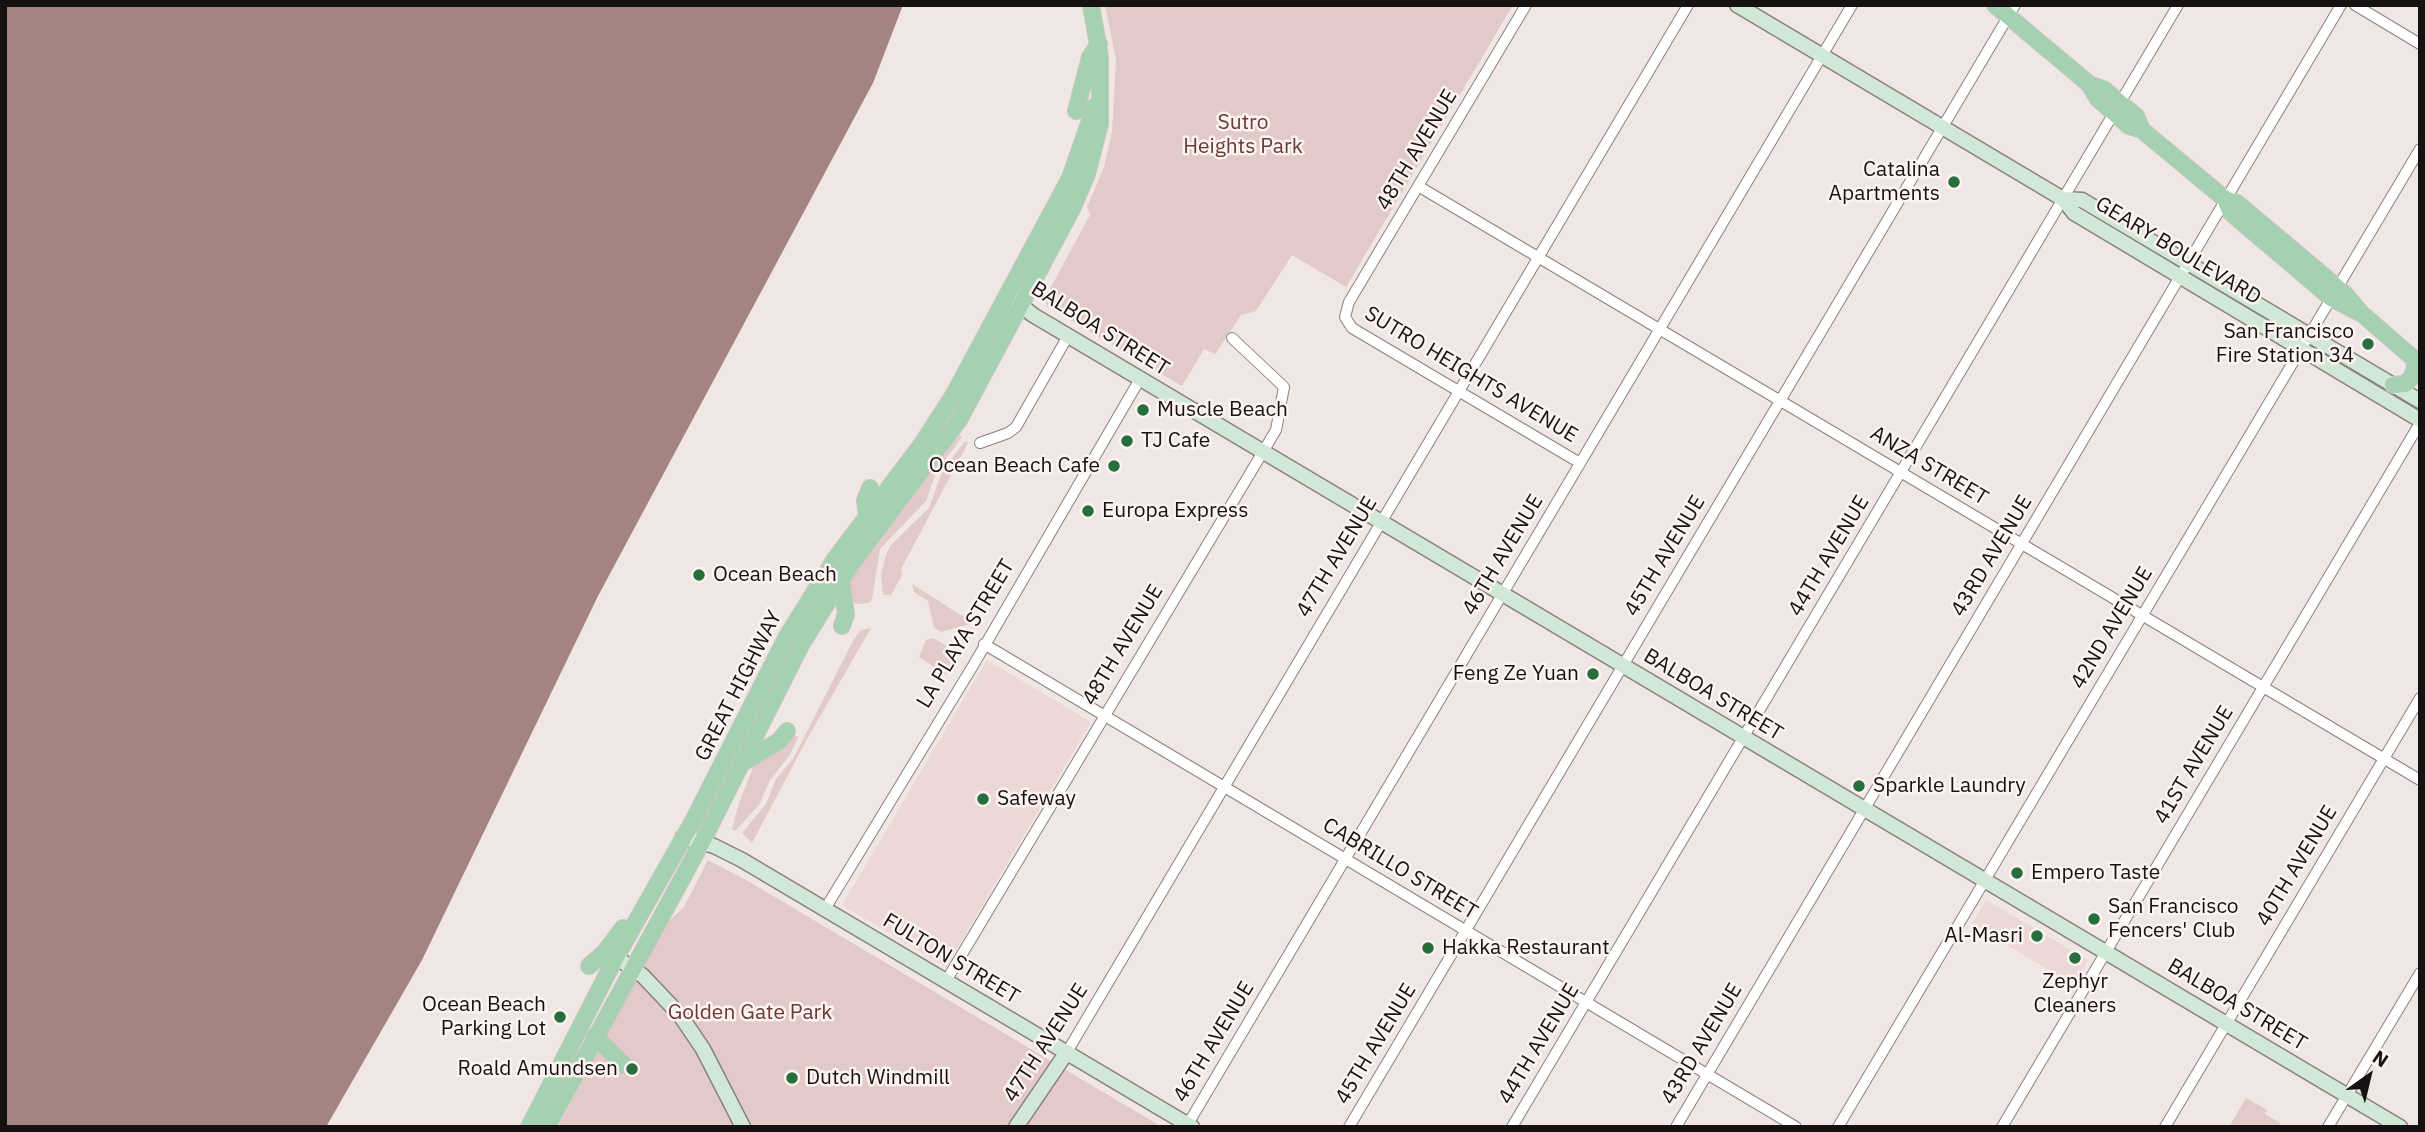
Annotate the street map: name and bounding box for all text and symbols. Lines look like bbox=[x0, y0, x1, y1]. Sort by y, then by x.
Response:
street label: 48TH AVENUE bbox=[1371, 85, 1463, 215]
park label: Sutro Heights Park bbox=[1183, 110, 1303, 160]
place label: Catalina Apartments bbox=[1829, 157, 1940, 207]
marker: Catalina Apartments bbox=[1946, 174, 1962, 190]
street label: GEARY BOULEVARD bbox=[2091, 192, 2265, 310]
street label: BALBOA STREET bbox=[1026, 276, 1174, 382]
street label: SUTRO HEIGHTS AVENUE bbox=[1360, 301, 1582, 449]
place label: San Francisco Fire Station 34 bbox=[2216, 319, 2354, 369]
marker: San Francisco Fire Station 34 bbox=[2360, 336, 2376, 352]
place label: Muscle Beach bbox=[1157, 397, 1288, 423]
marker: Muscle Beach bbox=[1135, 402, 1151, 418]
street label: ANZA STREET bbox=[1866, 421, 1992, 511]
place label: TJ Cafe bbox=[1141, 428, 1210, 454]
marker: TJ Cafe bbox=[1119, 433, 1135, 449]
place label: Ocean Beach Cafe bbox=[929, 453, 1100, 479]
marker: Ocean Beach Cafe bbox=[1106, 458, 1122, 474]
street label: 46TH AVENUE bbox=[1457, 490, 1549, 620]
street label: 45TH AVENUE bbox=[1619, 491, 1711, 621]
street label: 44TH AVENUE bbox=[1783, 491, 1875, 621]
street label: 43RD AVENUE bbox=[1946, 491, 2038, 621]
street label: 47TH AVENUE bbox=[1291, 492, 1383, 622]
place label: Europa Express bbox=[1102, 498, 1248, 524]
marker: Europa Express bbox=[1080, 503, 1096, 519]
street label: LA PLAYA STREET bbox=[912, 555, 1020, 713]
place label: Ocean Beach bbox=[713, 562, 837, 588]
street label: 42ND AVENUE bbox=[2066, 562, 2158, 694]
marker: Ocean Beach bbox=[691, 567, 707, 583]
street label: 48TH AVENUE bbox=[1077, 580, 1169, 710]
street label: GREAT HIGHWAY bbox=[690, 607, 788, 765]
street label: BALBOA STREET bbox=[1639, 643, 1787, 747]
place label: Feng Ze Yuan bbox=[1453, 661, 1579, 687]
marker: Feng Ze Yuan bbox=[1585, 666, 1601, 682]
street label: 41ST AVENUE bbox=[2149, 701, 2239, 829]
place label: Sparkle Laundry bbox=[1873, 773, 2026, 799]
marker: Sparkle Laundry bbox=[1851, 778, 1867, 794]
place label: Safeway bbox=[997, 786, 1076, 812]
marker: Safeway bbox=[975, 791, 991, 807]
street label: 40TH AVENUE bbox=[2251, 801, 2343, 931]
street label: CABRILLO STREET bbox=[1318, 813, 1482, 925]
place label: Empero Taste bbox=[2031, 860, 2160, 886]
marker: Empero Taste bbox=[2009, 865, 2025, 881]
place label: San Francisco Fencers' Club bbox=[2108, 894, 2239, 944]
street label: FULTON STREET bbox=[878, 908, 1024, 1010]
marker: San Francisco Fencers' Club bbox=[2086, 911, 2102, 927]
place label: Al-Masri bbox=[1944, 923, 2023, 949]
marker: Al-Masri bbox=[2029, 928, 2045, 944]
place label: Hakka Restaurant bbox=[1442, 935, 1610, 961]
marker: Hakka Restaurant bbox=[1420, 940, 1436, 956]
marker: Zephyr Cleaners bbox=[2067, 950, 2083, 966]
street label: BALBOA STREET bbox=[2163, 953, 2311, 1057]
place label: Zephyr Cleaners bbox=[2034, 969, 2116, 1019]
street label: 46TH AVENUE bbox=[1168, 977, 1260, 1107]
street label: 47TH AVENUE bbox=[998, 979, 1094, 1107]
street label: 45TH AVENUE bbox=[1330, 979, 1422, 1109]
street label: 44TH AVENUE bbox=[1493, 979, 1585, 1109]
street label: 43RD AVENUE bbox=[1656, 979, 1748, 1109]
place label: Ocean Beach Parking Lot bbox=[422, 992, 546, 1042]
park label: Golden Gate Park bbox=[668, 1000, 832, 1026]
marker: Ocean Beach Parking Lot bbox=[552, 1009, 568, 1025]
north arrow bbox=[2334, 1041, 2404, 1111]
text: N bbox=[2368, 1045, 2393, 1072]
place label: Roald Amundsen bbox=[458, 1056, 618, 1082]
marker: Roald Amundsen bbox=[624, 1061, 640, 1077]
place label: Dutch Windmill bbox=[806, 1065, 950, 1091]
marker: Dutch Windmill bbox=[784, 1070, 800, 1086]

